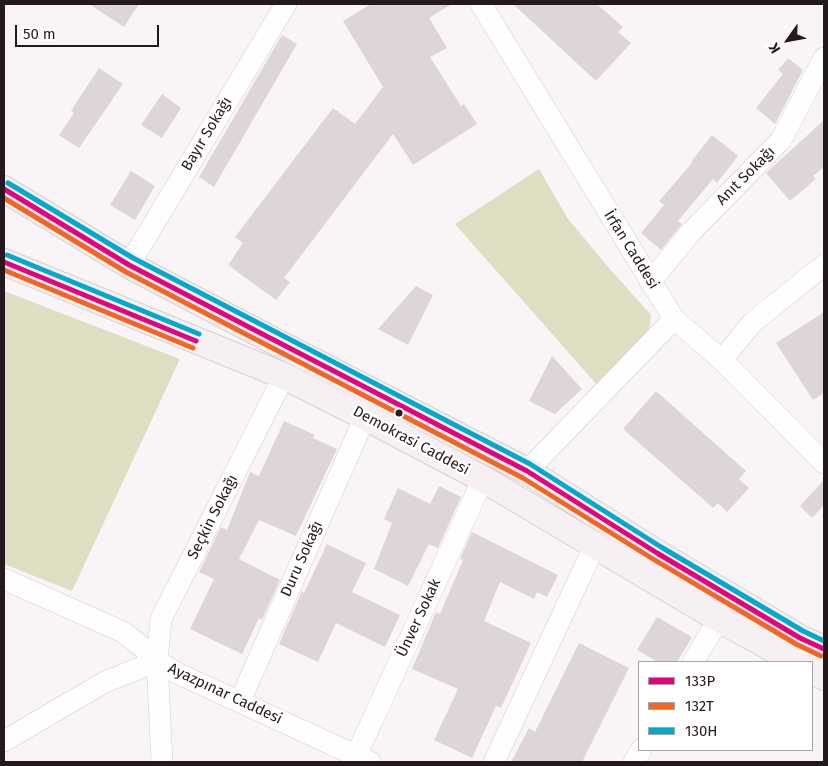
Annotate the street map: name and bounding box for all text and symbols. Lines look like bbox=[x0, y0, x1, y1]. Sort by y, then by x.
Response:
scale bar bbox=[18, 15, 161, 47]
north arrow bbox=[763, 15, 813, 65]
text: 50 m bbox=[23, 25, 56, 43]
text: K bbox=[765, 40, 784, 56]
street label: Bayır Sokağı bbox=[178, 94, 236, 174]
street label: Anıt Sokağı bbox=[713, 143, 779, 209]
street label: İrfan Caddesi bbox=[600, 207, 662, 293]
street label: Demokrasi Caddesi bbox=[350, 403, 472, 479]
unlabelled marker bbox=[394, 408, 404, 418]
street label: Seçkin Sokağı bbox=[184, 472, 242, 562]
street label: Duru Sokağı bbox=[277, 518, 327, 600]
street label: Ünver Sokak bbox=[393, 576, 445, 660]
street label: Ayazpınar Caddesi bbox=[165, 660, 285, 728]
legend bbox=[638, 661, 813, 751]
text: 133P bbox=[685, 672, 715, 690]
text: 132T bbox=[685, 697, 714, 715]
text: 130H bbox=[685, 722, 718, 740]

